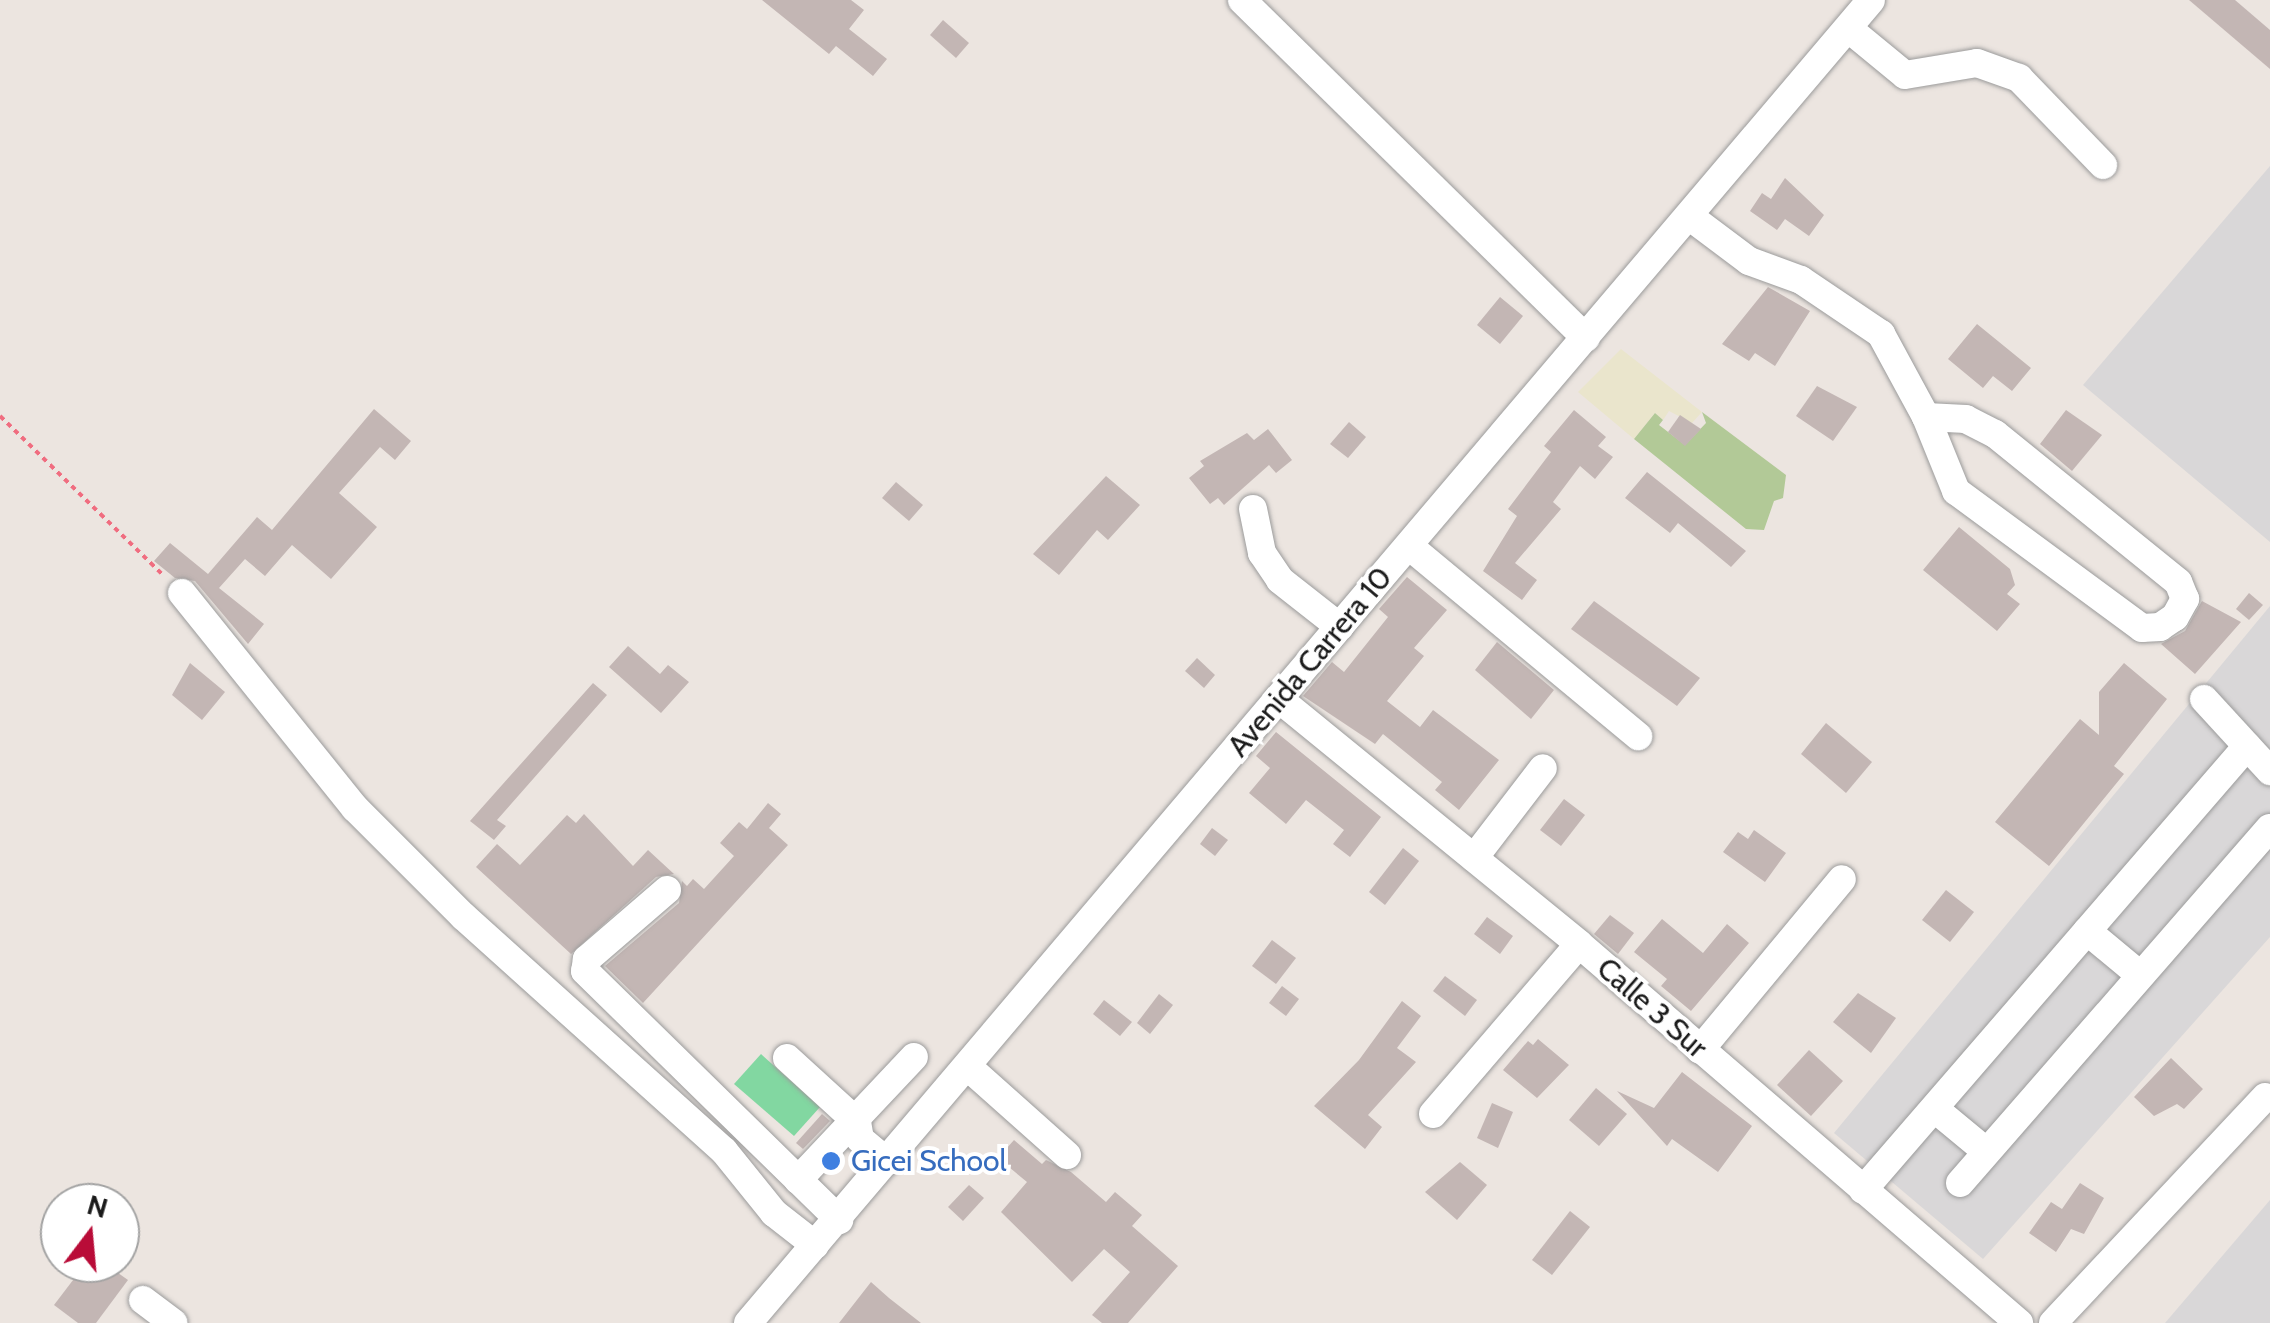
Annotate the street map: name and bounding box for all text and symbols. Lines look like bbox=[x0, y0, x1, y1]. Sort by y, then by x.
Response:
street label: Avenida Carrera 10 bbox=[1220, 560, 1400, 764]
street label: Calle 3 Sur bbox=[1589, 950, 1715, 1066]
place label: Gicei School bbox=[851, 1143, 1007, 1179]
marker: Gicei School bbox=[820, 1150, 842, 1172]
north arrow bbox=[40, 1183, 140, 1283]
text: N bbox=[84, 1187, 112, 1225]

